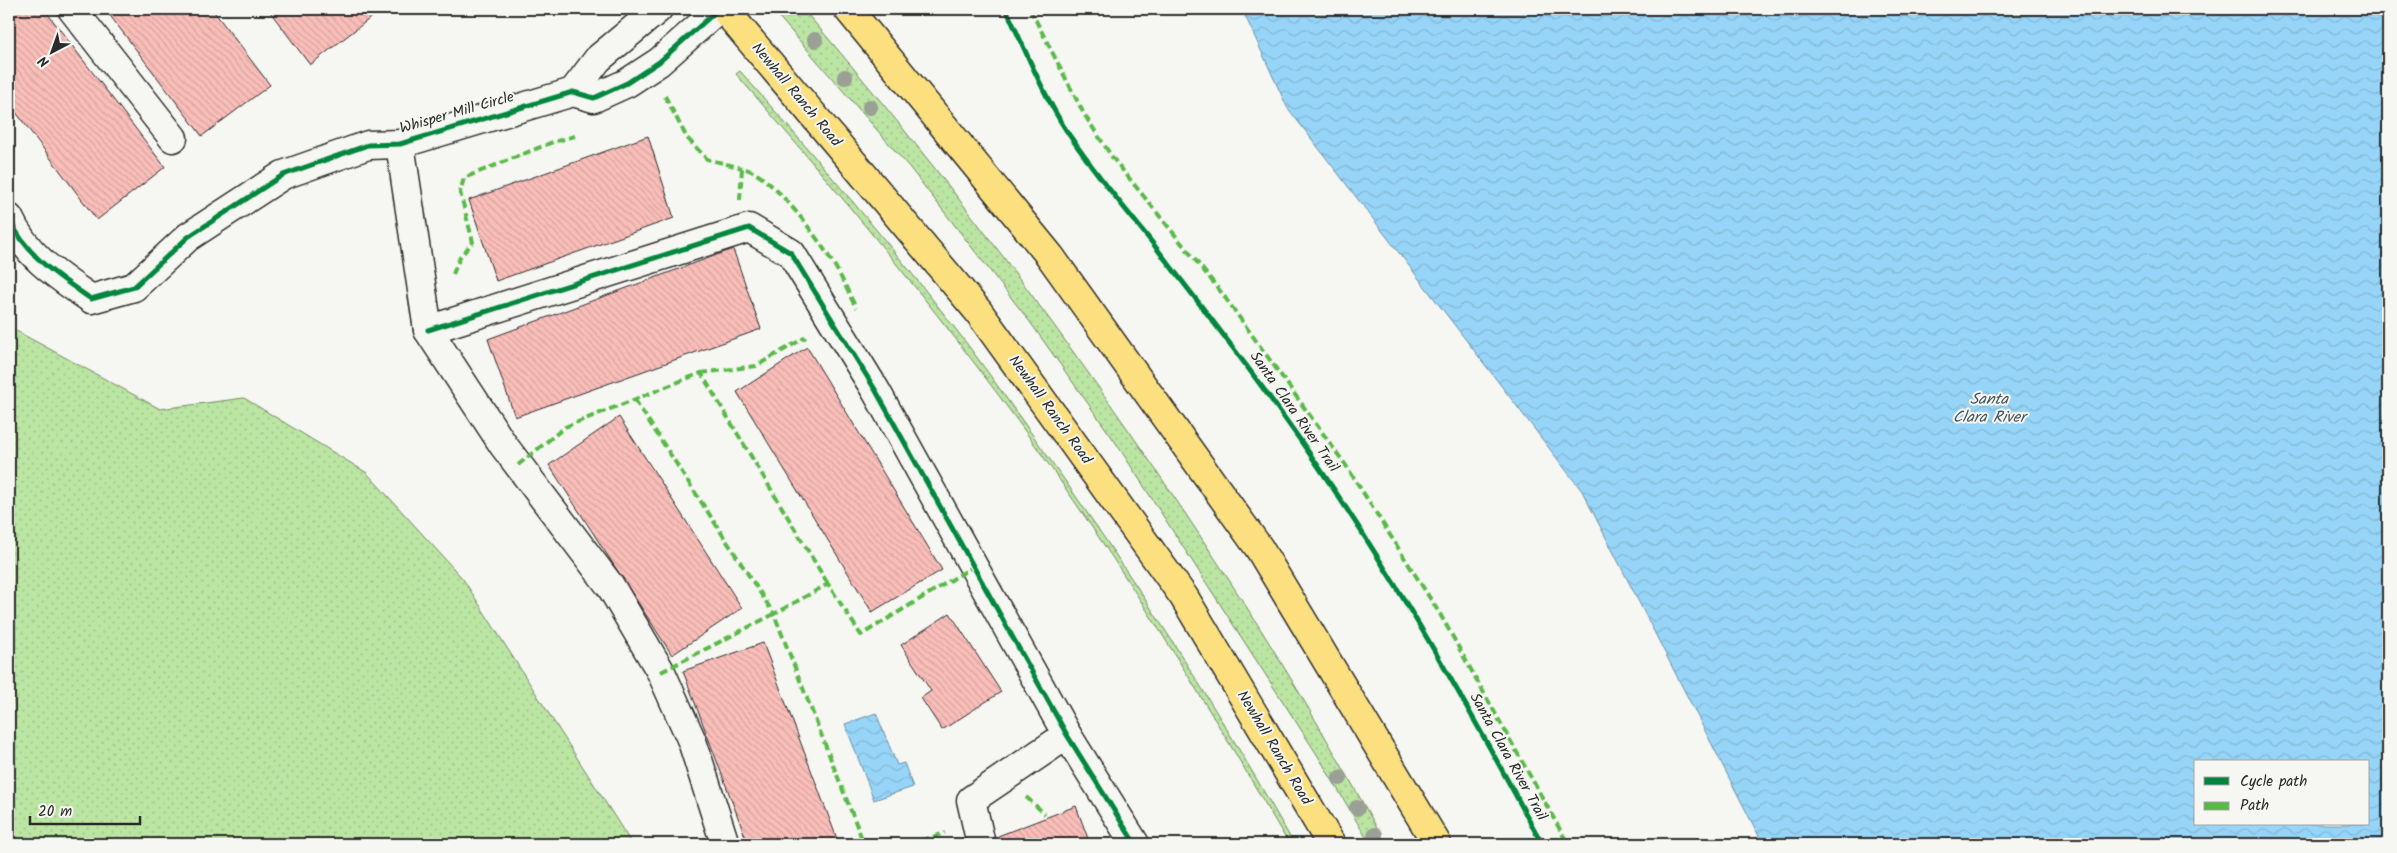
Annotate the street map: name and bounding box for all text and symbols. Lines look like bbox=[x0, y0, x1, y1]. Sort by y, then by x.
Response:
north arrow bbox=[28, 28, 78, 78]
street label: Newhall Ranch Road bbox=[745, 37, 847, 153]
text: N bbox=[33, 50, 55, 72]
street label: Whisper Mill Circle bbox=[397, 85, 517, 141]
street label: Santa Clara River Trail bbox=[1243, 346, 1345, 478]
street label: Newhall Ranch Road bbox=[1002, 350, 1098, 470]
water label: Santa Clara River bbox=[1953, 387, 2029, 430]
street label: Newhall Ranch Road bbox=[1230, 686, 1318, 810]
street label: Santa Clara River Trail bbox=[1463, 689, 1553, 826]
legend bbox=[2194, 760, 2370, 826]
text: Cycle path bbox=[2240, 770, 2307, 794]
scale bar bbox=[30, 793, 140, 825]
text: Path bbox=[2240, 794, 2269, 818]
text: 20 m bbox=[38, 800, 72, 824]

